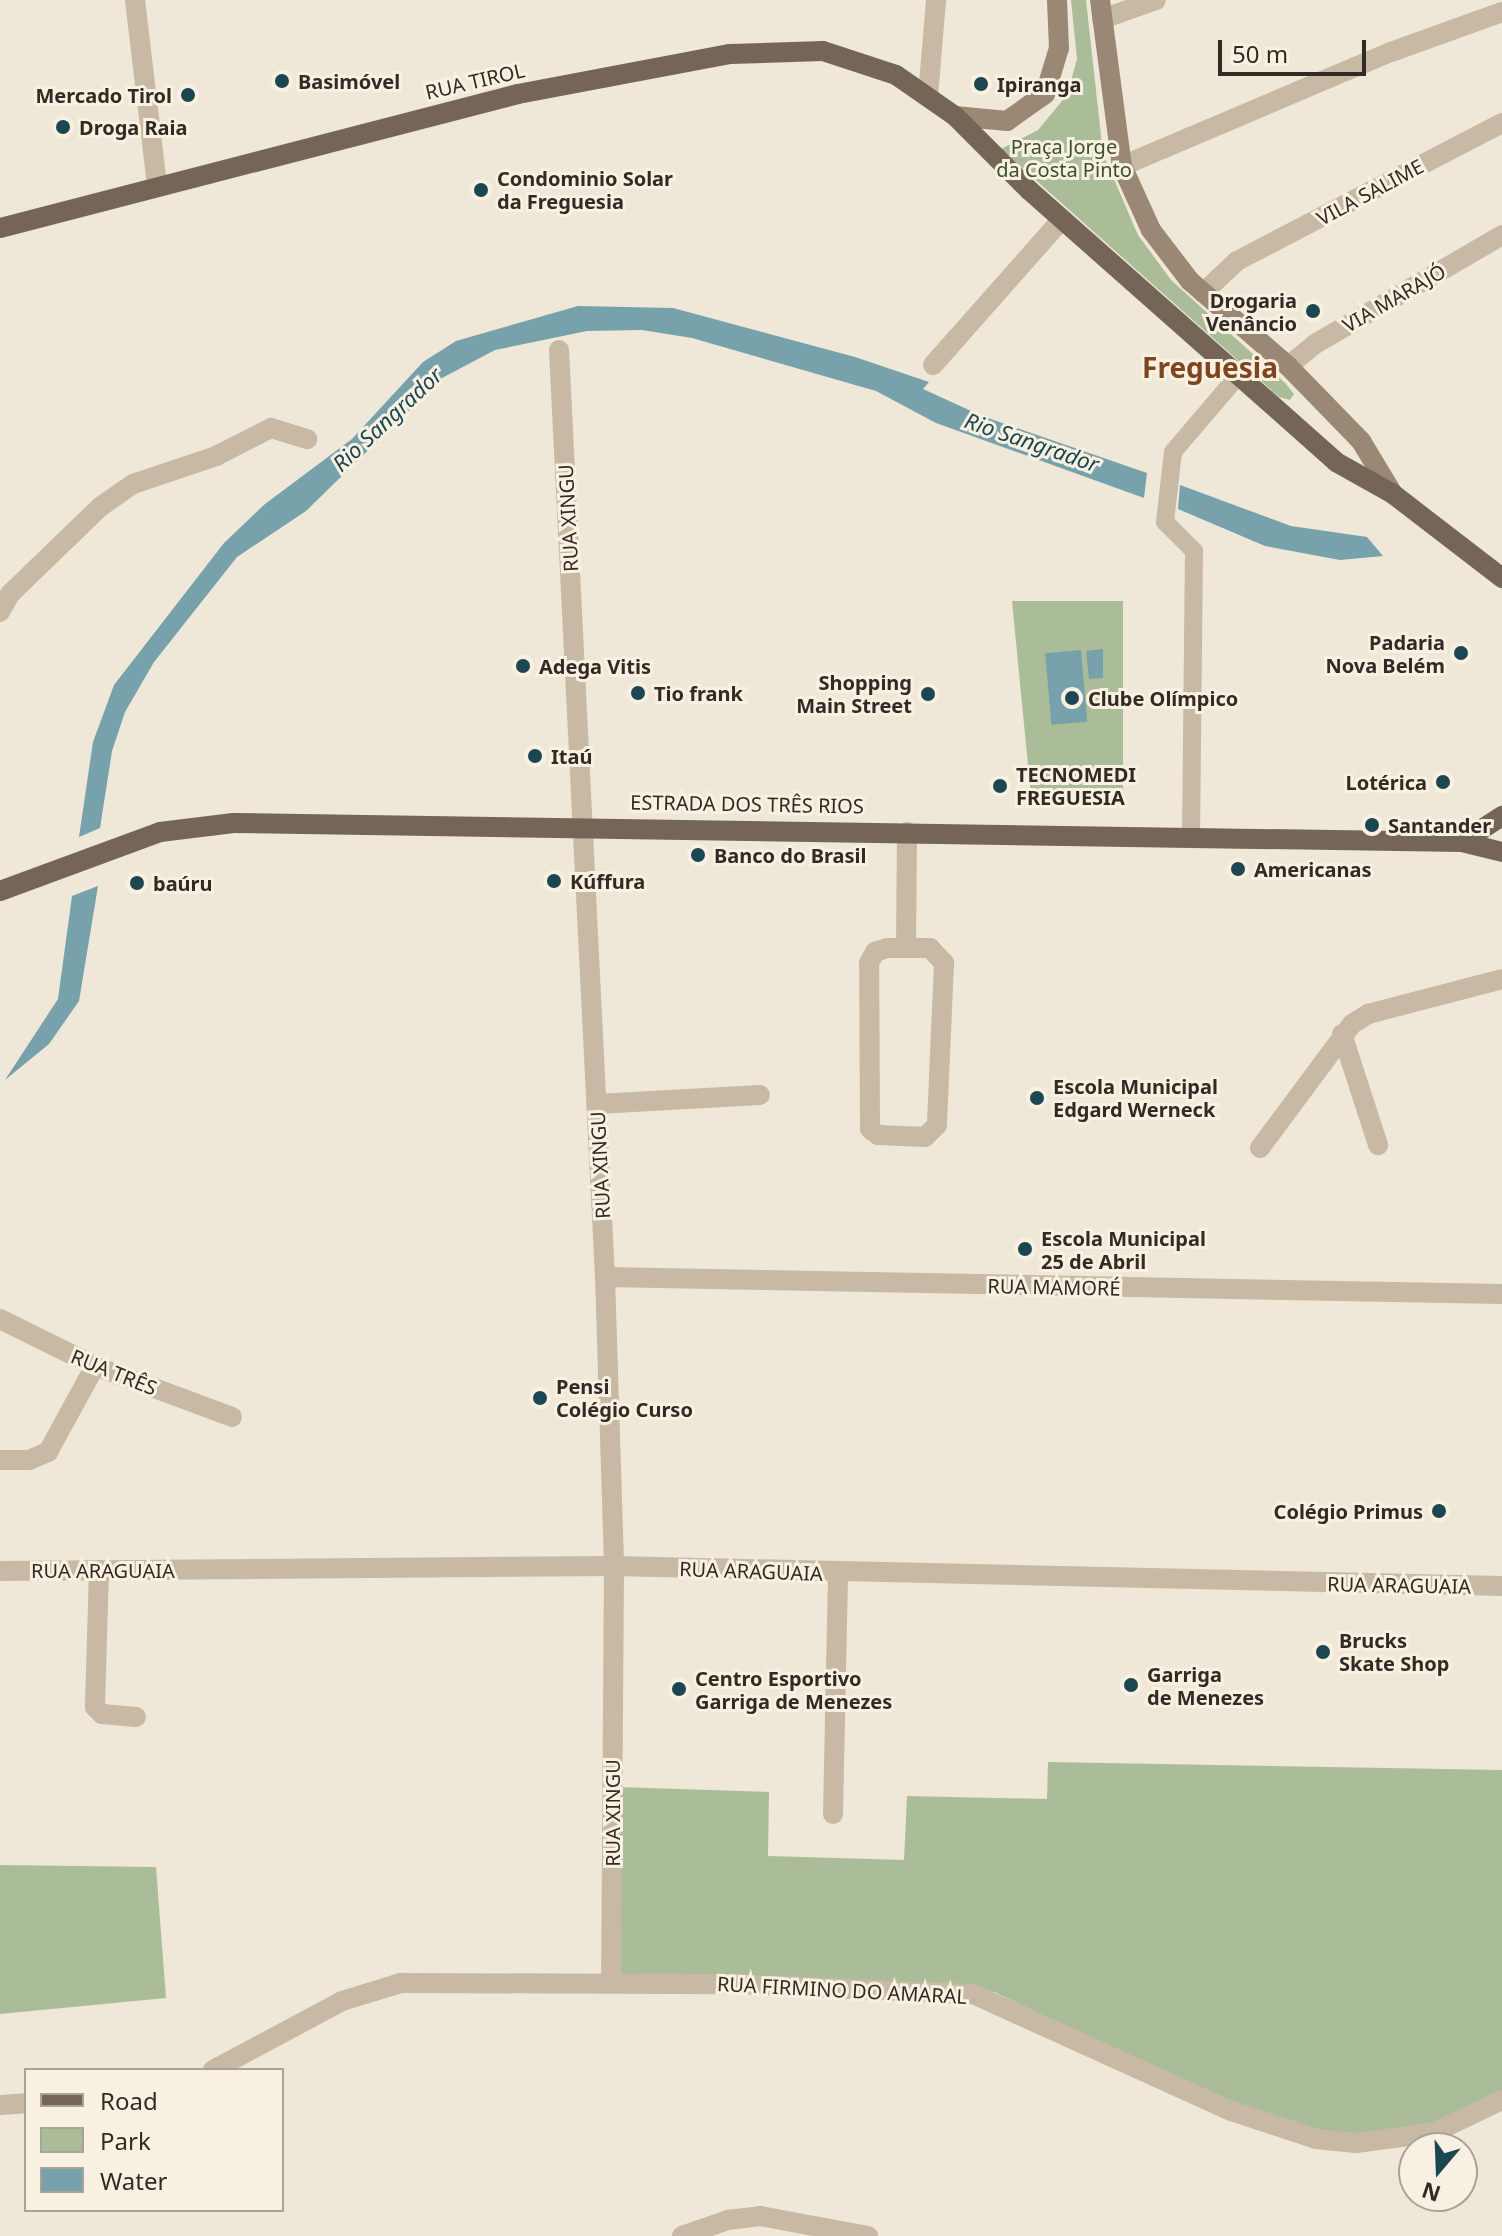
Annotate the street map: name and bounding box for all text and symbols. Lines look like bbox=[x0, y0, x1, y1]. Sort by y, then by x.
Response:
scale bar bbox=[1222, 24, 1370, 74]
text: 50 m bbox=[1232, 37, 1288, 70]
street label: RUA TIROL bbox=[423, 58, 527, 104]
place label: Basimóvel bbox=[298, 69, 400, 93]
marker: Basimóvel bbox=[273, 72, 291, 90]
place label: Ipiranga bbox=[997, 72, 1082, 96]
marker: Ipiranga bbox=[972, 75, 990, 93]
place label: Mercado Tirol bbox=[36, 83, 172, 107]
marker: Mercado Tirol bbox=[179, 86, 197, 104]
place label: Droga Raia bbox=[79, 115, 188, 139]
marker: Droga Raia bbox=[54, 118, 72, 136]
park label: Praça Jorge da Costa Pinto bbox=[996, 134, 1132, 181]
street label: VILA SALIME bbox=[1312, 154, 1428, 230]
place label: Condominio Solar da Freguesia bbox=[497, 166, 673, 213]
marker: Condominio Solar da Freguesia bbox=[472, 181, 490, 199]
street label: VIA MARAJÓ bbox=[1338, 259, 1450, 337]
place label: Drogaria Venâncio bbox=[1206, 288, 1297, 335]
marker: Drogaria Venâncio bbox=[1304, 302, 1322, 320]
district label: Freguesia bbox=[1142, 350, 1278, 384]
water label: Rio Sangrador bbox=[327, 362, 447, 476]
water label: Rio Sangrador bbox=[961, 407, 1103, 477]
street label: RUA XINGU bbox=[553, 464, 583, 572]
place label: Padaria Nova Belém bbox=[1325, 630, 1445, 677]
marker: Padaria Nova Belém bbox=[1452, 644, 1470, 662]
place label: Adega Vitis bbox=[539, 654, 651, 678]
marker: Adega Vitis bbox=[514, 657, 532, 675]
place label: Shopping Main Street bbox=[796, 670, 912, 717]
place label: Tio frank bbox=[654, 681, 743, 705]
marker: Tio frank bbox=[629, 684, 647, 702]
marker: Shopping Main Street bbox=[919, 685, 937, 703]
place label: Clube Olímpico bbox=[1088, 686, 1238, 710]
marker: Clube Olímpico bbox=[1063, 689, 1081, 707]
place label: Itaú bbox=[551, 744, 592, 768]
marker: Itaú bbox=[526, 747, 544, 765]
place label: TECNOMEDI FREGUESIA bbox=[1016, 762, 1136, 809]
place label: Lotérica bbox=[1345, 770, 1427, 794]
marker: Lotérica bbox=[1434, 773, 1452, 791]
marker: TECNOMEDI FREGUESIA bbox=[991, 777, 1009, 795]
street label: ESTRADA DOS TRÊS RIOS bbox=[630, 790, 864, 818]
place label: Santander bbox=[1388, 813, 1491, 837]
marker: Santander bbox=[1363, 816, 1381, 834]
place label: Banco do Brasil bbox=[714, 843, 866, 867]
marker: Banco do Brasil bbox=[689, 846, 707, 864]
place label: Americanas bbox=[1254, 857, 1372, 881]
marker: Americanas bbox=[1229, 860, 1247, 878]
place label: Kúffura bbox=[570, 869, 645, 893]
place label: baúru bbox=[153, 871, 213, 895]
marker: Kúffura bbox=[545, 872, 563, 890]
marker: baúru bbox=[128, 874, 146, 892]
place label: Escola Municipal Edgard Werneck bbox=[1053, 1074, 1218, 1121]
marker: Escola Municipal Edgard Werneck bbox=[1028, 1089, 1046, 1107]
street label: RUA XINGU bbox=[585, 1111, 615, 1219]
place label: Escola Municipal 25 de Abril bbox=[1041, 1226, 1206, 1273]
marker: Escola Municipal 25 de Abril bbox=[1016, 1240, 1034, 1258]
street label: RUA MAMORÉ bbox=[987, 1274, 1121, 1300]
street label: RUA TRÊS bbox=[68, 1344, 160, 1400]
place label: Pensi Colégio Curso bbox=[556, 1374, 693, 1421]
marker: Pensi Colégio Curso bbox=[531, 1389, 549, 1407]
place label: Colégio Primus bbox=[1274, 1499, 1423, 1523]
marker: Colégio Primus bbox=[1430, 1502, 1448, 1520]
street label: RUA ARAGUAIA bbox=[679, 1556, 823, 1586]
street label: RUA ARAGUAIA bbox=[31, 1558, 175, 1582]
street label: RUA ARAGUAIA bbox=[1327, 1572, 1471, 1598]
place label: Brucks Skate Shop bbox=[1339, 1628, 1449, 1675]
marker: Brucks Skate Shop bbox=[1314, 1643, 1332, 1661]
place label: Garriga de Menezes bbox=[1147, 1662, 1264, 1709]
place label: Centro Esportivo Garriga de Menezes bbox=[695, 1666, 892, 1713]
marker: Garriga de Menezes bbox=[1122, 1676, 1140, 1694]
marker: Centro Esportivo Garriga de Menezes bbox=[670, 1680, 688, 1698]
street label: RUA XINGU bbox=[600, 1759, 624, 1867]
street label: RUA FIRMINO DO AMARAL bbox=[716, 1971, 968, 2009]
legend bbox=[24, 2068, 284, 2212]
text: Road bbox=[100, 2084, 158, 2117]
text: Park bbox=[100, 2124, 151, 2157]
north arrow bbox=[1398, 2132, 1478, 2212]
text: Water bbox=[100, 2164, 167, 2197]
text: N bbox=[1418, 2176, 1444, 2210]

